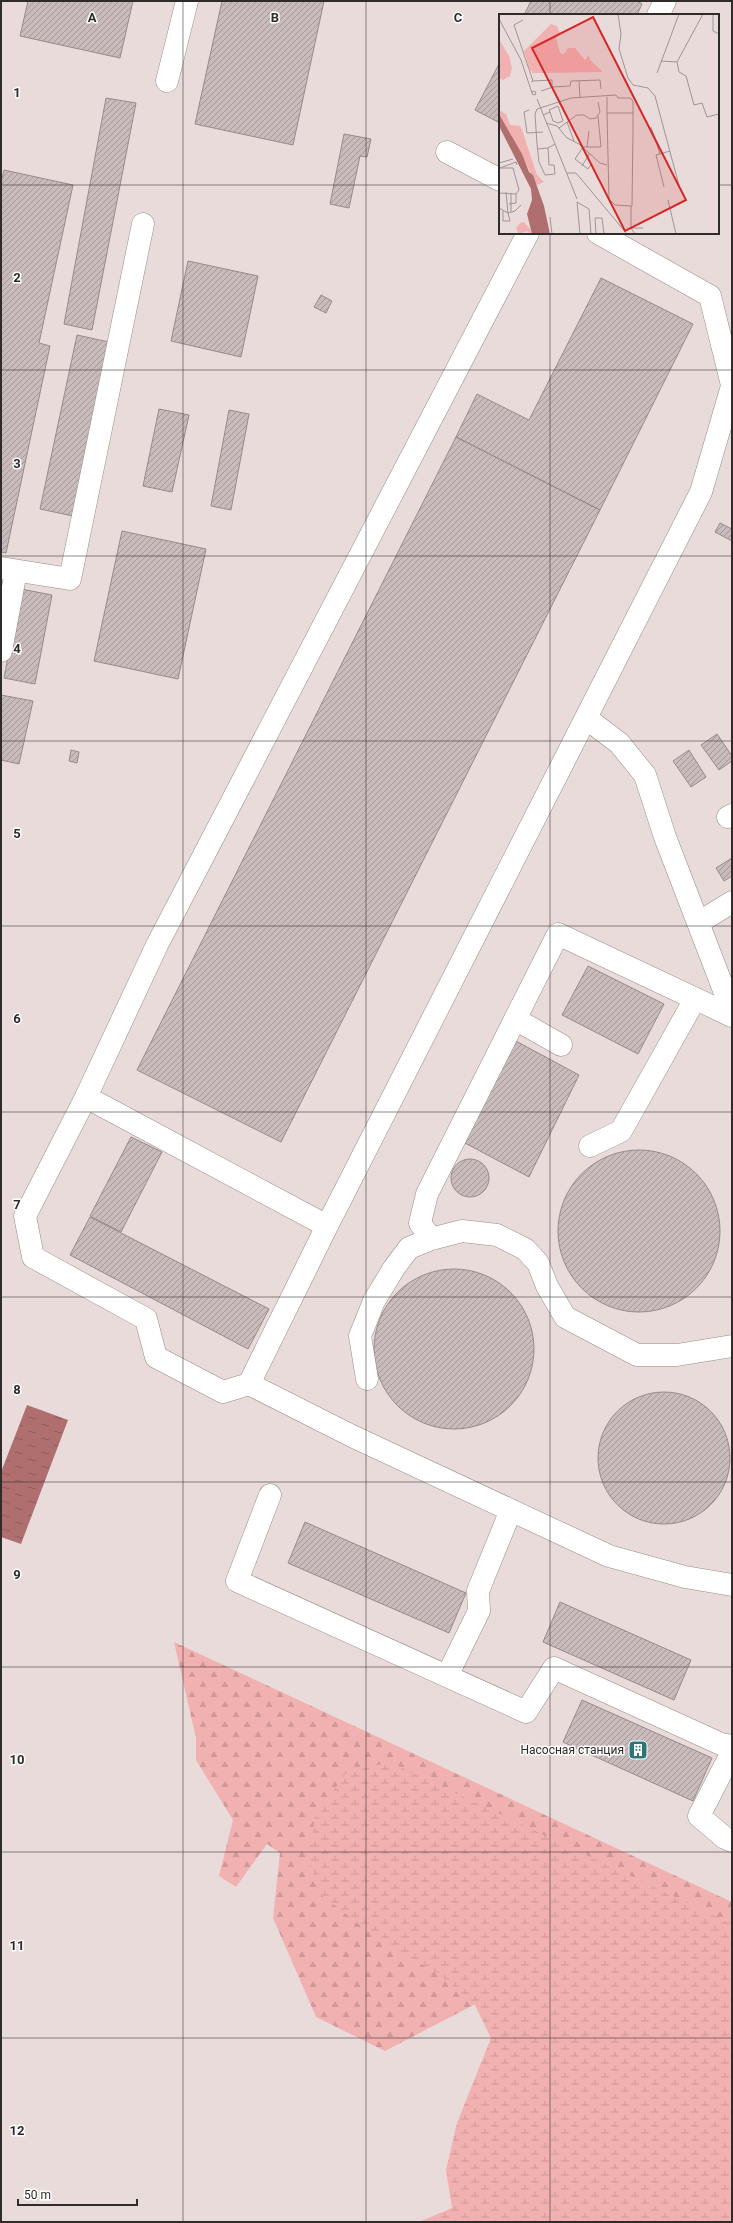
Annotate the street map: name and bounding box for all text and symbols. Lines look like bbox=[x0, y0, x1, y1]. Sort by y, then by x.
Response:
text: A bbox=[88, 10, 97, 25]
text: B bbox=[271, 10, 279, 25]
text: C bbox=[454, 10, 463, 25]
inset map bbox=[499, 14, 719, 234]
text: 1 bbox=[13, 85, 21, 100]
text: 2 bbox=[13, 270, 21, 285]
text: 3 bbox=[13, 456, 21, 471]
text: 4 bbox=[13, 641, 21, 656]
text: 5 bbox=[13, 826, 21, 841]
text: 6 bbox=[13, 1011, 21, 1026]
text: 7 bbox=[13, 1197, 21, 1212]
text: 8 bbox=[13, 1382, 21, 1397]
text: 9 bbox=[13, 1567, 21, 1582]
building icon: Насосная станция bbox=[627, 1739, 649, 1761]
place label: Насосная станция bbox=[520, 1743, 624, 1757]
text: 10 bbox=[10, 1752, 24, 1767]
text: 11 bbox=[10, 1938, 24, 1953]
text: 12 bbox=[10, 2123, 24, 2138]
scale bar bbox=[18, 2181, 137, 2207]
text: 50 m bbox=[24, 2188, 51, 2202]

